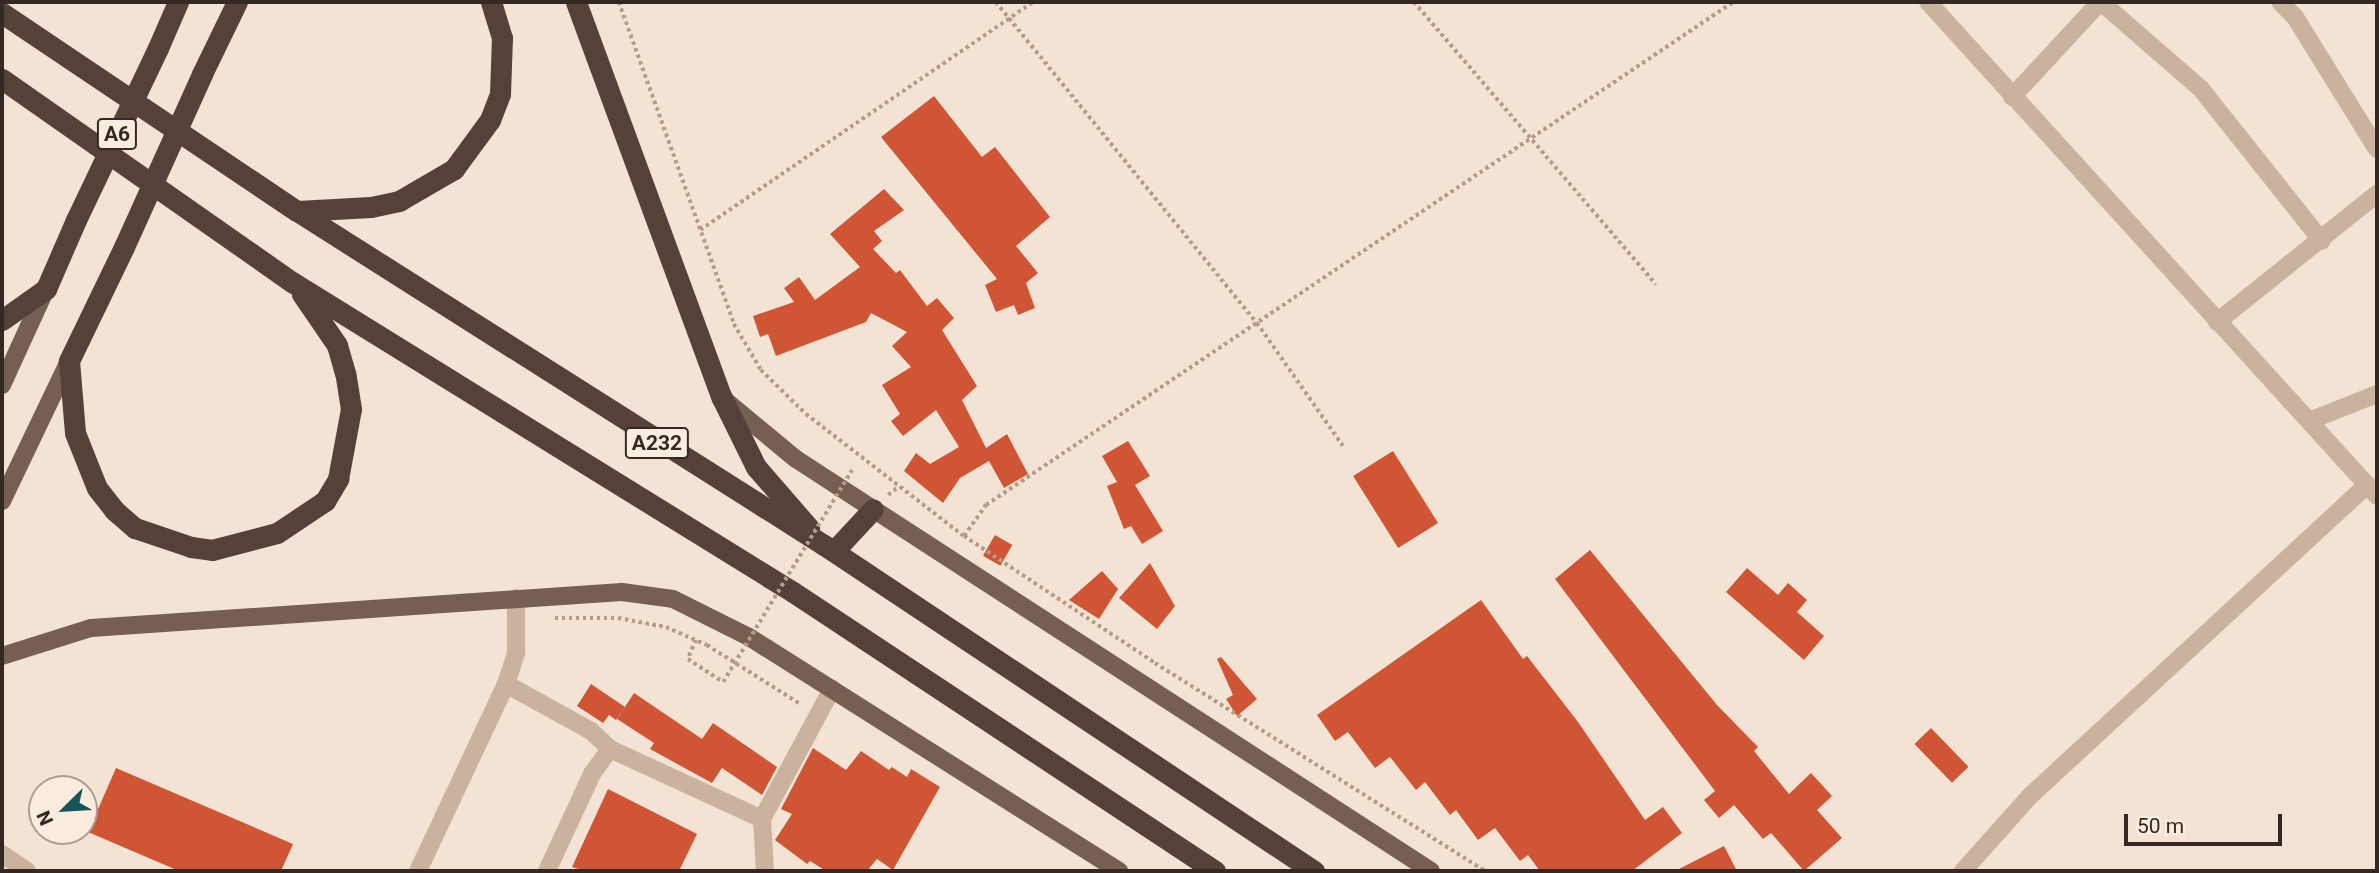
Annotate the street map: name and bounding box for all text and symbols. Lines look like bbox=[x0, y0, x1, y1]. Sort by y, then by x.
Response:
road number: A6 bbox=[96, 116, 138, 152]
road number: A232 bbox=[624, 426, 690, 460]
north arrow bbox=[28, 775, 98, 845]
scale bar bbox=[2127, 800, 2284, 844]
text: N bbox=[32, 807, 58, 829]
text: 50 m bbox=[2137, 814, 2184, 838]

